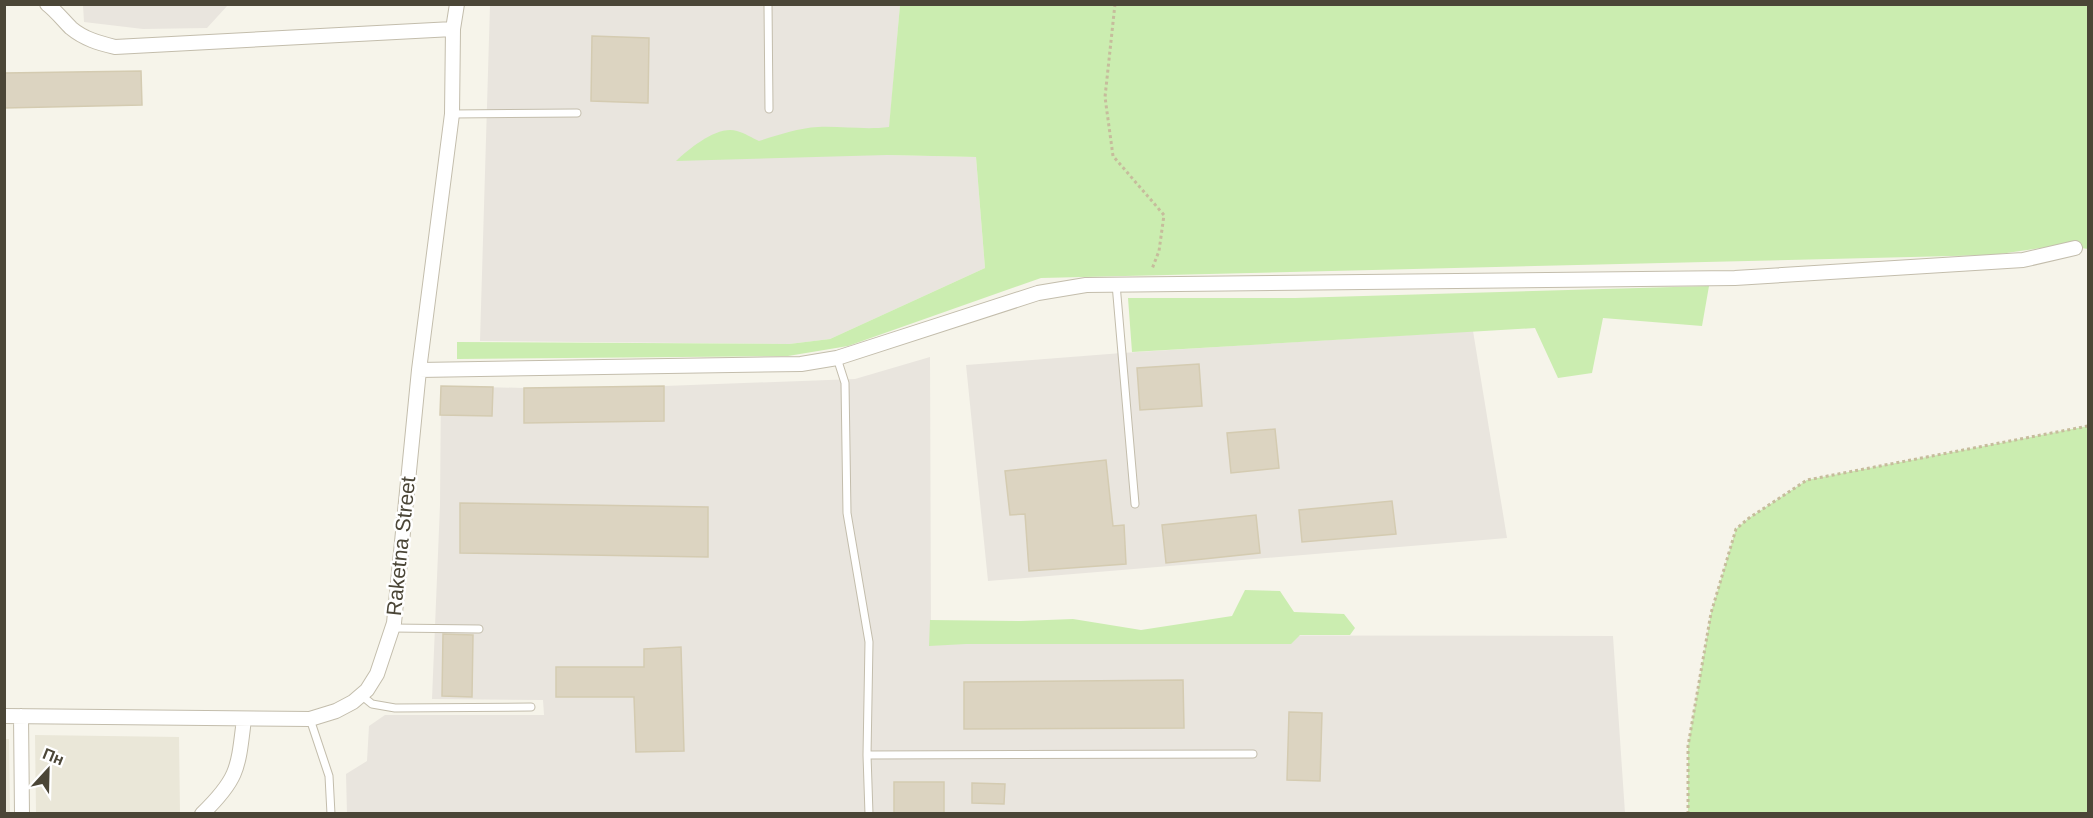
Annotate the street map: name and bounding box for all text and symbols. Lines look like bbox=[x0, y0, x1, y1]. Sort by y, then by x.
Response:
street label: Raketna Street bbox=[382, 475, 419, 617]
north arrow bbox=[18, 740, 78, 800]
text: Пн bbox=[40, 745, 66, 768]

